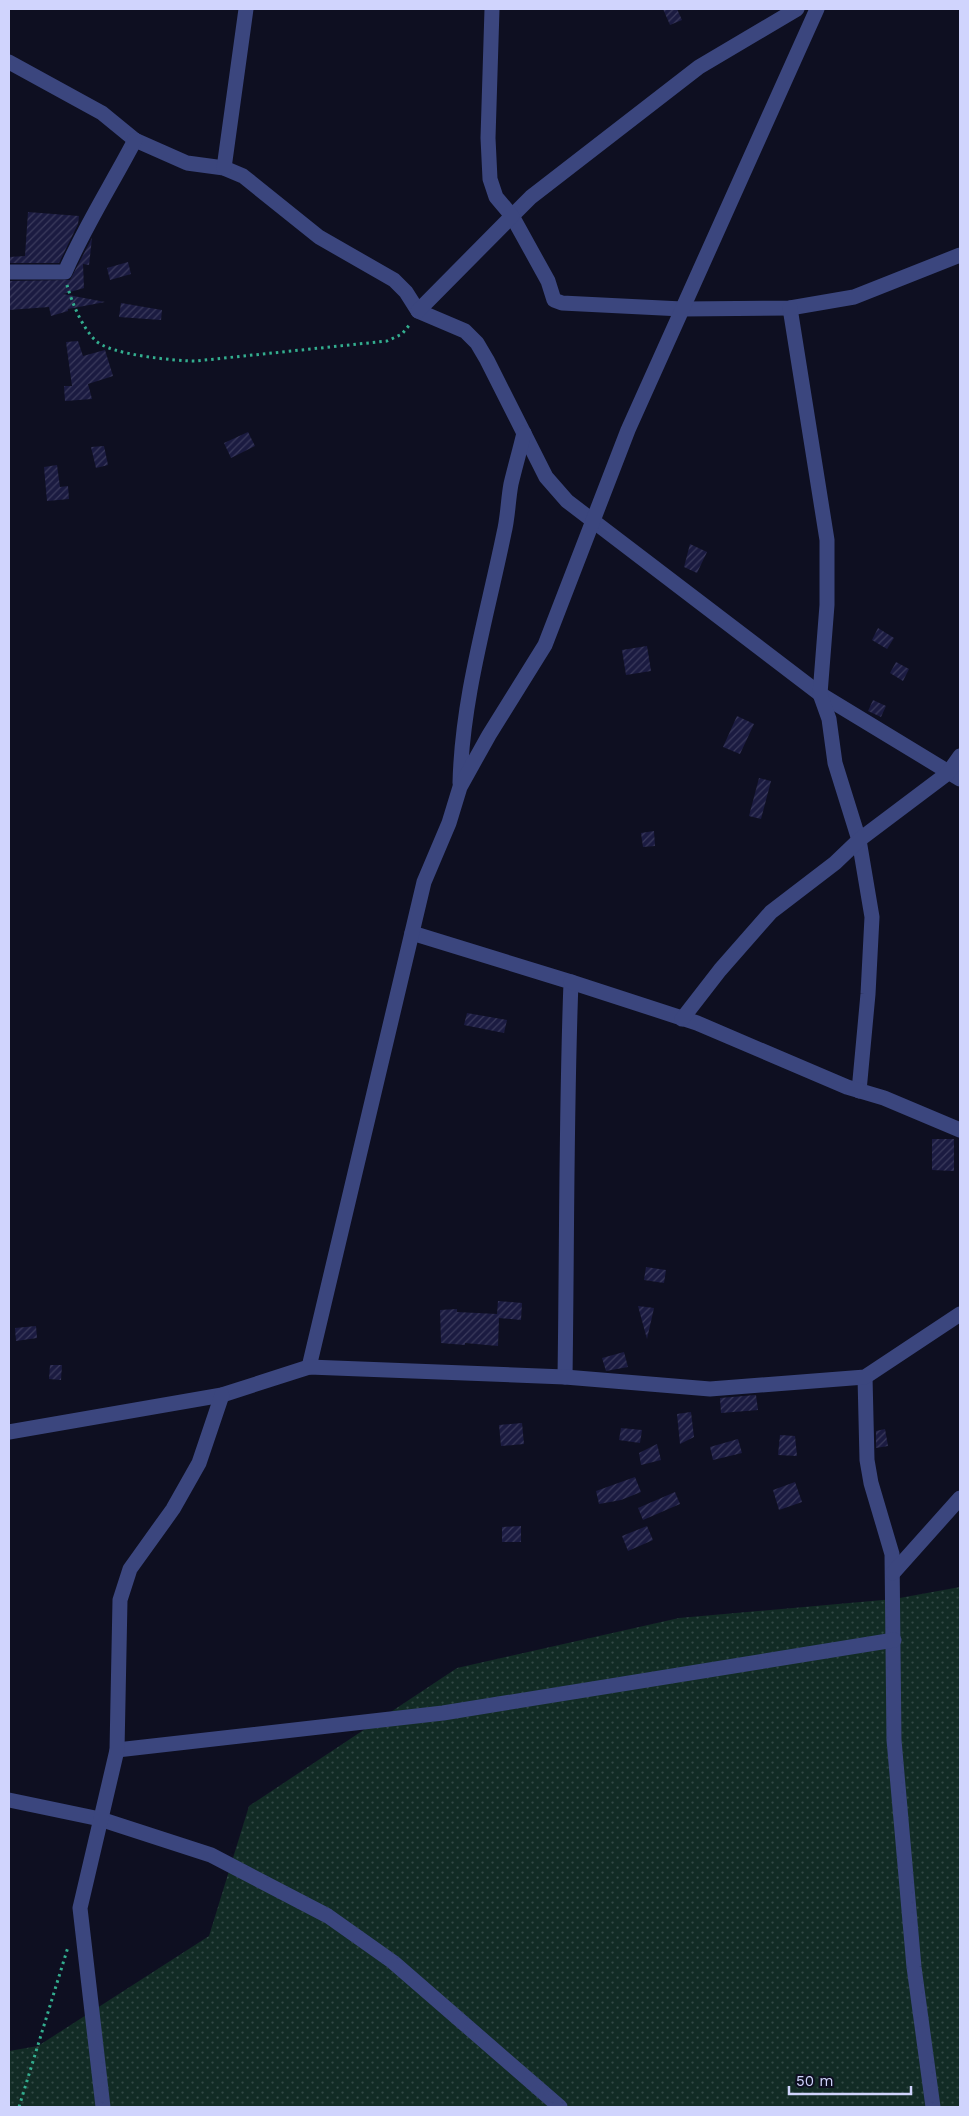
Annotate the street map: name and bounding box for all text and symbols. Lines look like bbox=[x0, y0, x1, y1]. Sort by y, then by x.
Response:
scale bar bbox=[789, 2064, 912, 2096]
text: 50 m bbox=[796, 2072, 833, 2090]

